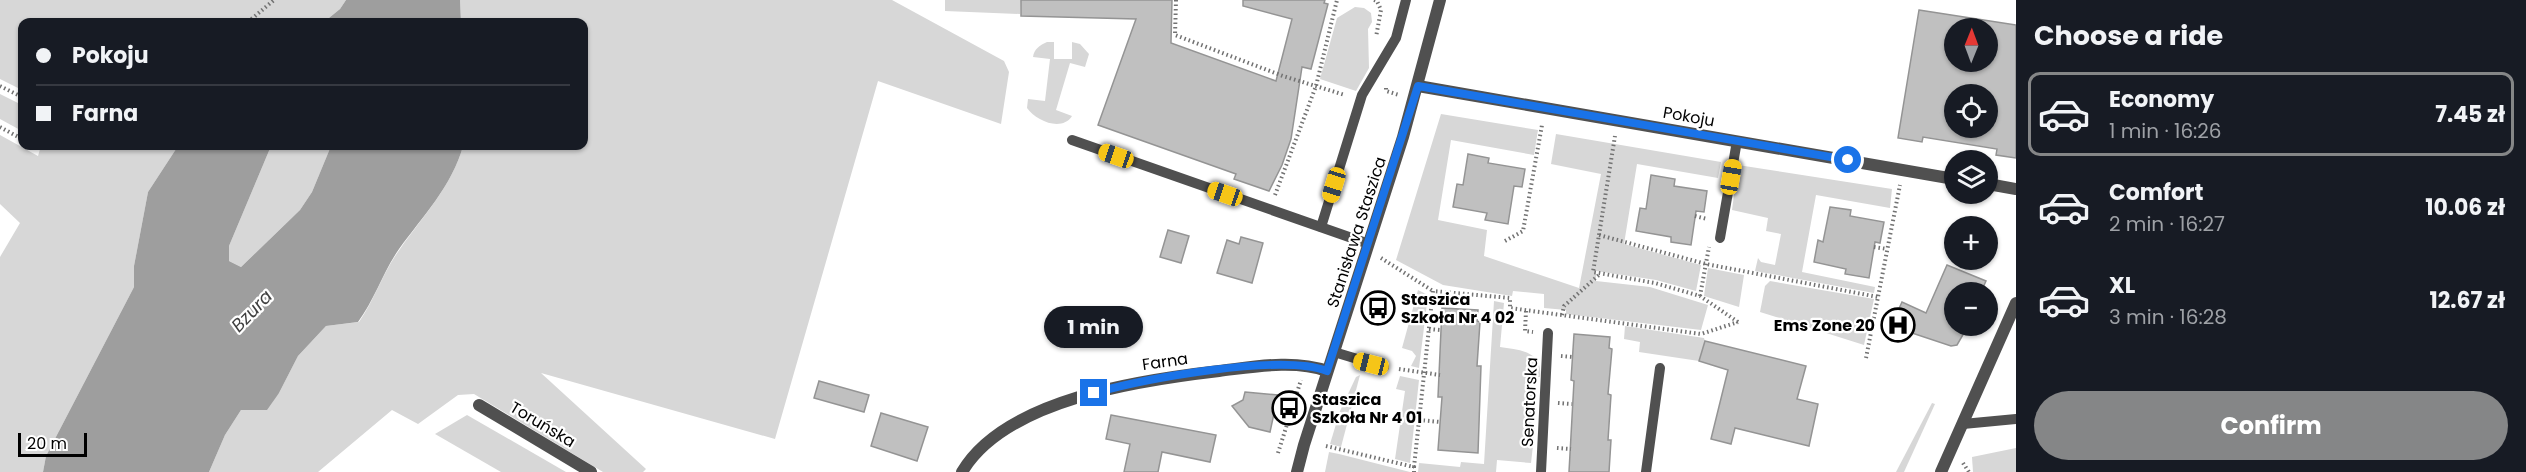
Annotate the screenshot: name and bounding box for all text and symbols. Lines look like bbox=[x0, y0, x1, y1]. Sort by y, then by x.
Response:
text: Choose a ride bbox=[2034, 17, 2223, 54]
north arrow bbox=[1944, 18, 1998, 72]
map controls bbox=[1944, 18, 1998, 336]
text: Pokoju bbox=[72, 40, 149, 71]
button: locate bbox=[1944, 84, 1998, 138]
text: Economy bbox=[2109, 84, 2214, 115]
icon: car bbox=[2037, 87, 2091, 141]
text: Farna bbox=[72, 98, 138, 129]
text: 7.45 zł bbox=[2435, 99, 2505, 130]
street label: Pokoju bbox=[1661, 101, 1717, 132]
text: 1 min · 16:26 bbox=[2109, 117, 2222, 145]
car bbox=[1096, 142, 1136, 170]
route start bbox=[1834, 146, 1861, 173]
button: layers bbox=[1944, 150, 1998, 204]
street label: Stanisława Staszica bbox=[1321, 154, 1392, 311]
car bbox=[1719, 158, 1743, 196]
car bbox=[1320, 165, 1348, 205]
text: Comfort bbox=[2109, 177, 2203, 208]
car bbox=[1205, 180, 1245, 208]
icon: car bbox=[2037, 180, 2091, 234]
text: 10.06 zł bbox=[2425, 192, 2505, 223]
text: 2 min · 16:27 bbox=[2109, 210, 2225, 238]
button: + bbox=[1944, 216, 1998, 270]
text: XL bbox=[2109, 270, 2135, 301]
icon: car bbox=[2037, 273, 2091, 327]
button: − bbox=[1944, 282, 1998, 336]
water label: Bzura bbox=[225, 284, 278, 337]
text: 12.67 zł bbox=[2430, 285, 2505, 316]
place label: Staszica Szkoła Nr 4 02 bbox=[1401, 288, 1514, 329]
bus stop icon: Staszica Szkoła Nr 4 02 bbox=[1360, 290, 1396, 326]
text: 3 min · 16:28 bbox=[2109, 303, 2227, 331]
callout: 1 min bbox=[1044, 306, 1144, 348]
hospital icon: Ems Zone 20 bbox=[1880, 307, 1916, 343]
text: 1 min bbox=[1067, 313, 1120, 341]
place label: Ems Zone 20 bbox=[1774, 314, 1875, 337]
street label: Farna bbox=[1141, 347, 1189, 376]
car bbox=[1351, 351, 1391, 377]
street label: Senatorska bbox=[1516, 357, 1543, 447]
route end bbox=[1080, 379, 1107, 406]
place label: Staszica Szkoła Nr 4 01 bbox=[1312, 388, 1422, 429]
bus stop icon: Staszica Szkoła Nr 4 01 bbox=[1271, 390, 1307, 426]
button: Confirm bbox=[2034, 391, 2508, 460]
street label: Toruńska bbox=[506, 396, 580, 453]
scale bar bbox=[18, 430, 87, 458]
text: 20 m bbox=[27, 432, 67, 455]

